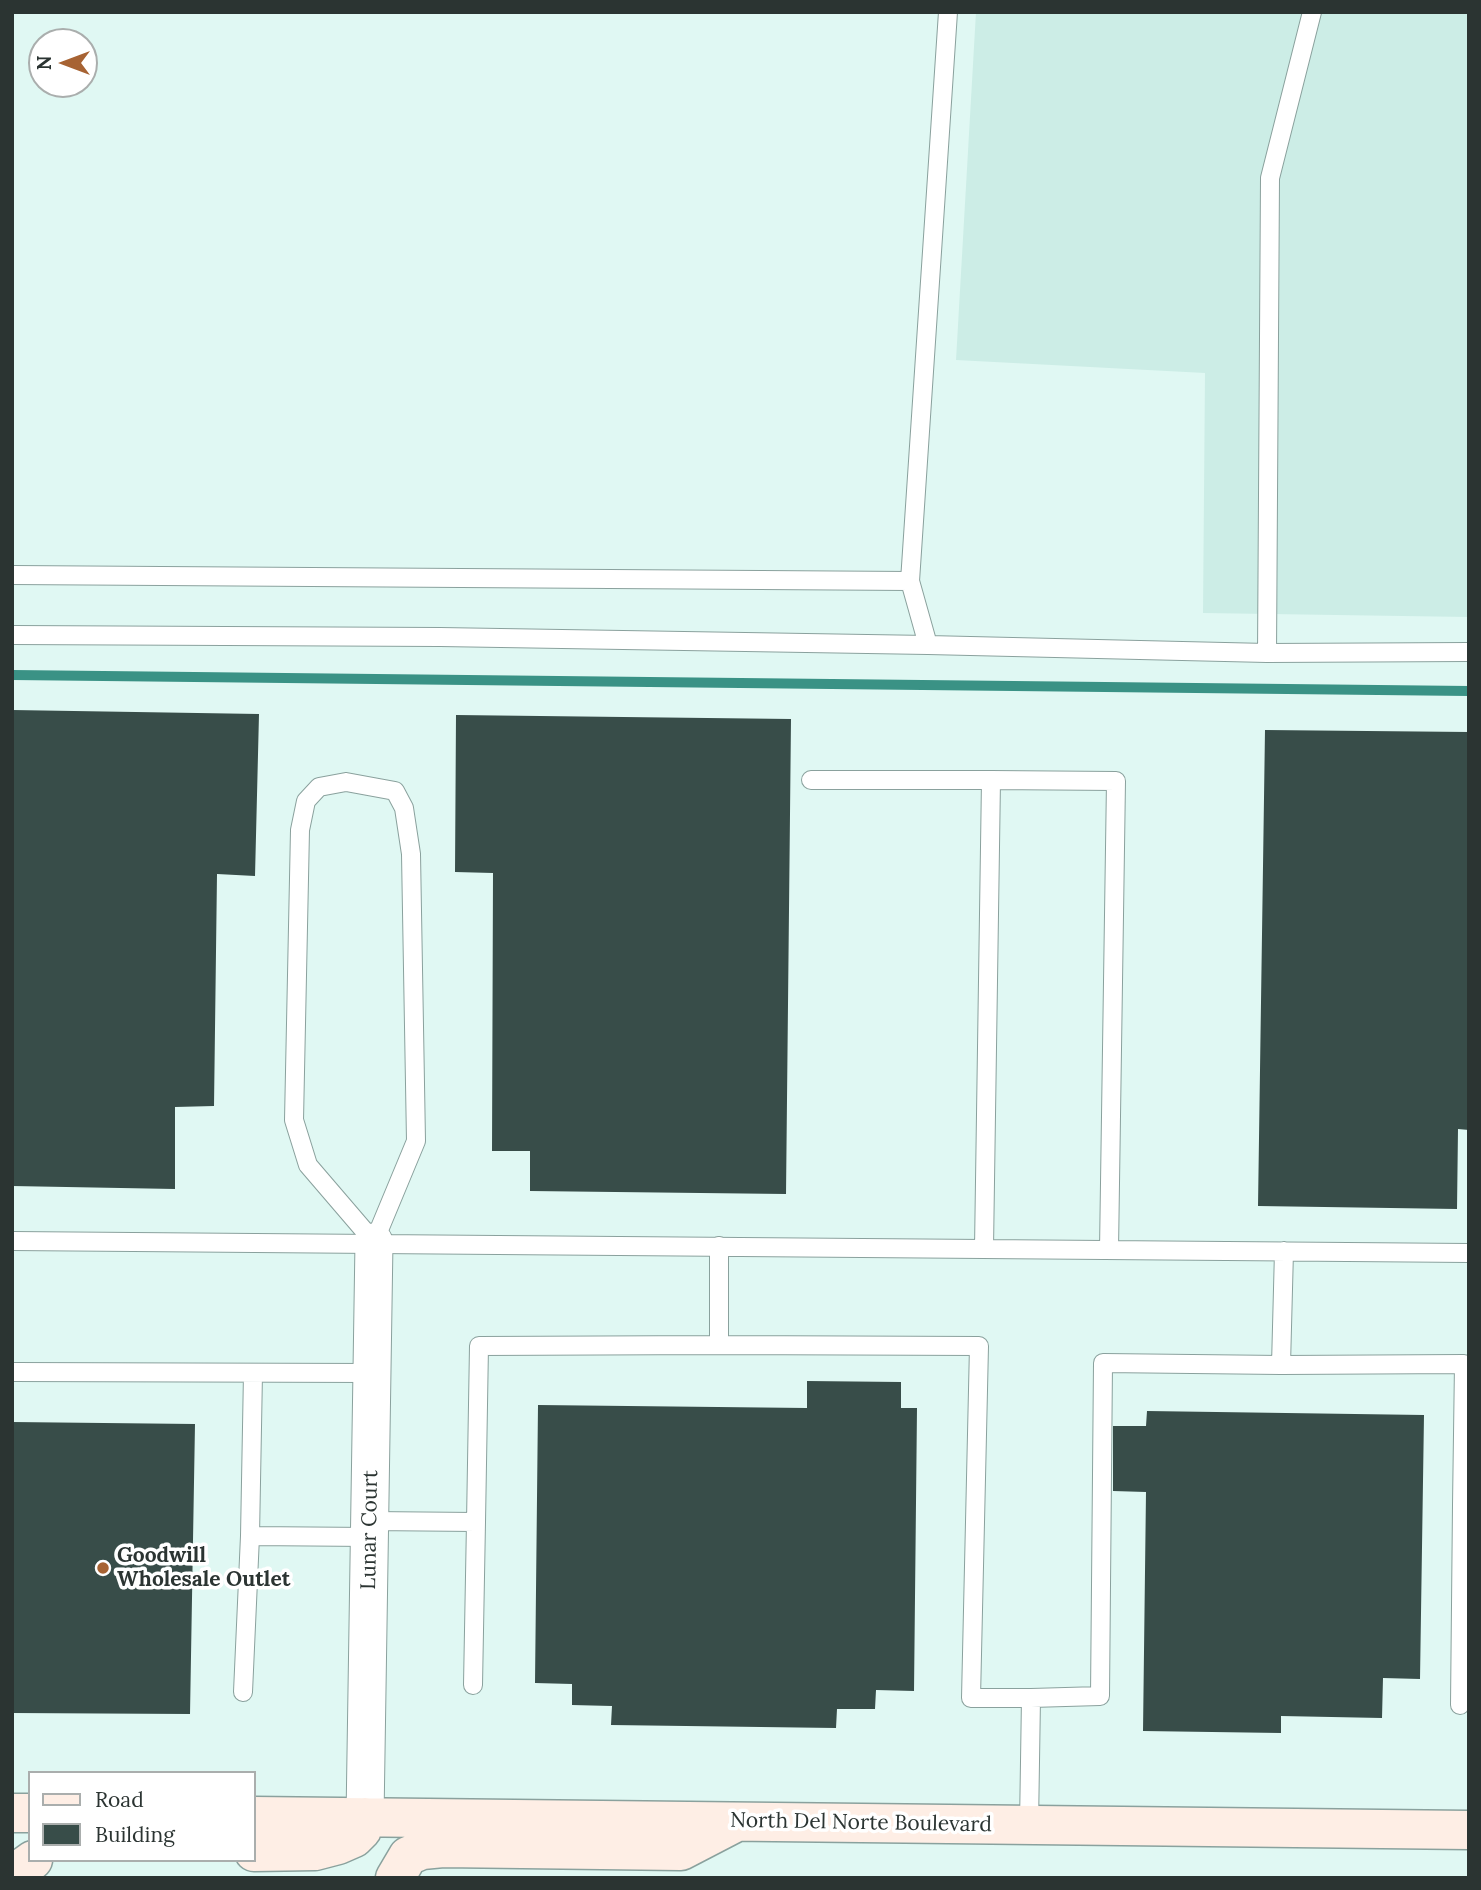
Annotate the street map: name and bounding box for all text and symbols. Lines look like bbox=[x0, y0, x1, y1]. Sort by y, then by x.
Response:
north arrow bbox=[28, 28, 98, 98]
text: N bbox=[32, 56, 56, 70]
street label: Lunar Court bbox=[356, 1470, 384, 1590]
place label: Goodwill Wholesale Outlet bbox=[117, 1543, 290, 1593]
marker: Goodwill Wholesale Outlet bbox=[95, 1560, 111, 1576]
legend bbox=[28, 1771, 256, 1862]
text: Road bbox=[95, 1786, 144, 1813]
street label: North Del Norte Boulevard bbox=[730, 1808, 992, 1838]
text: Building bbox=[95, 1821, 175, 1848]

